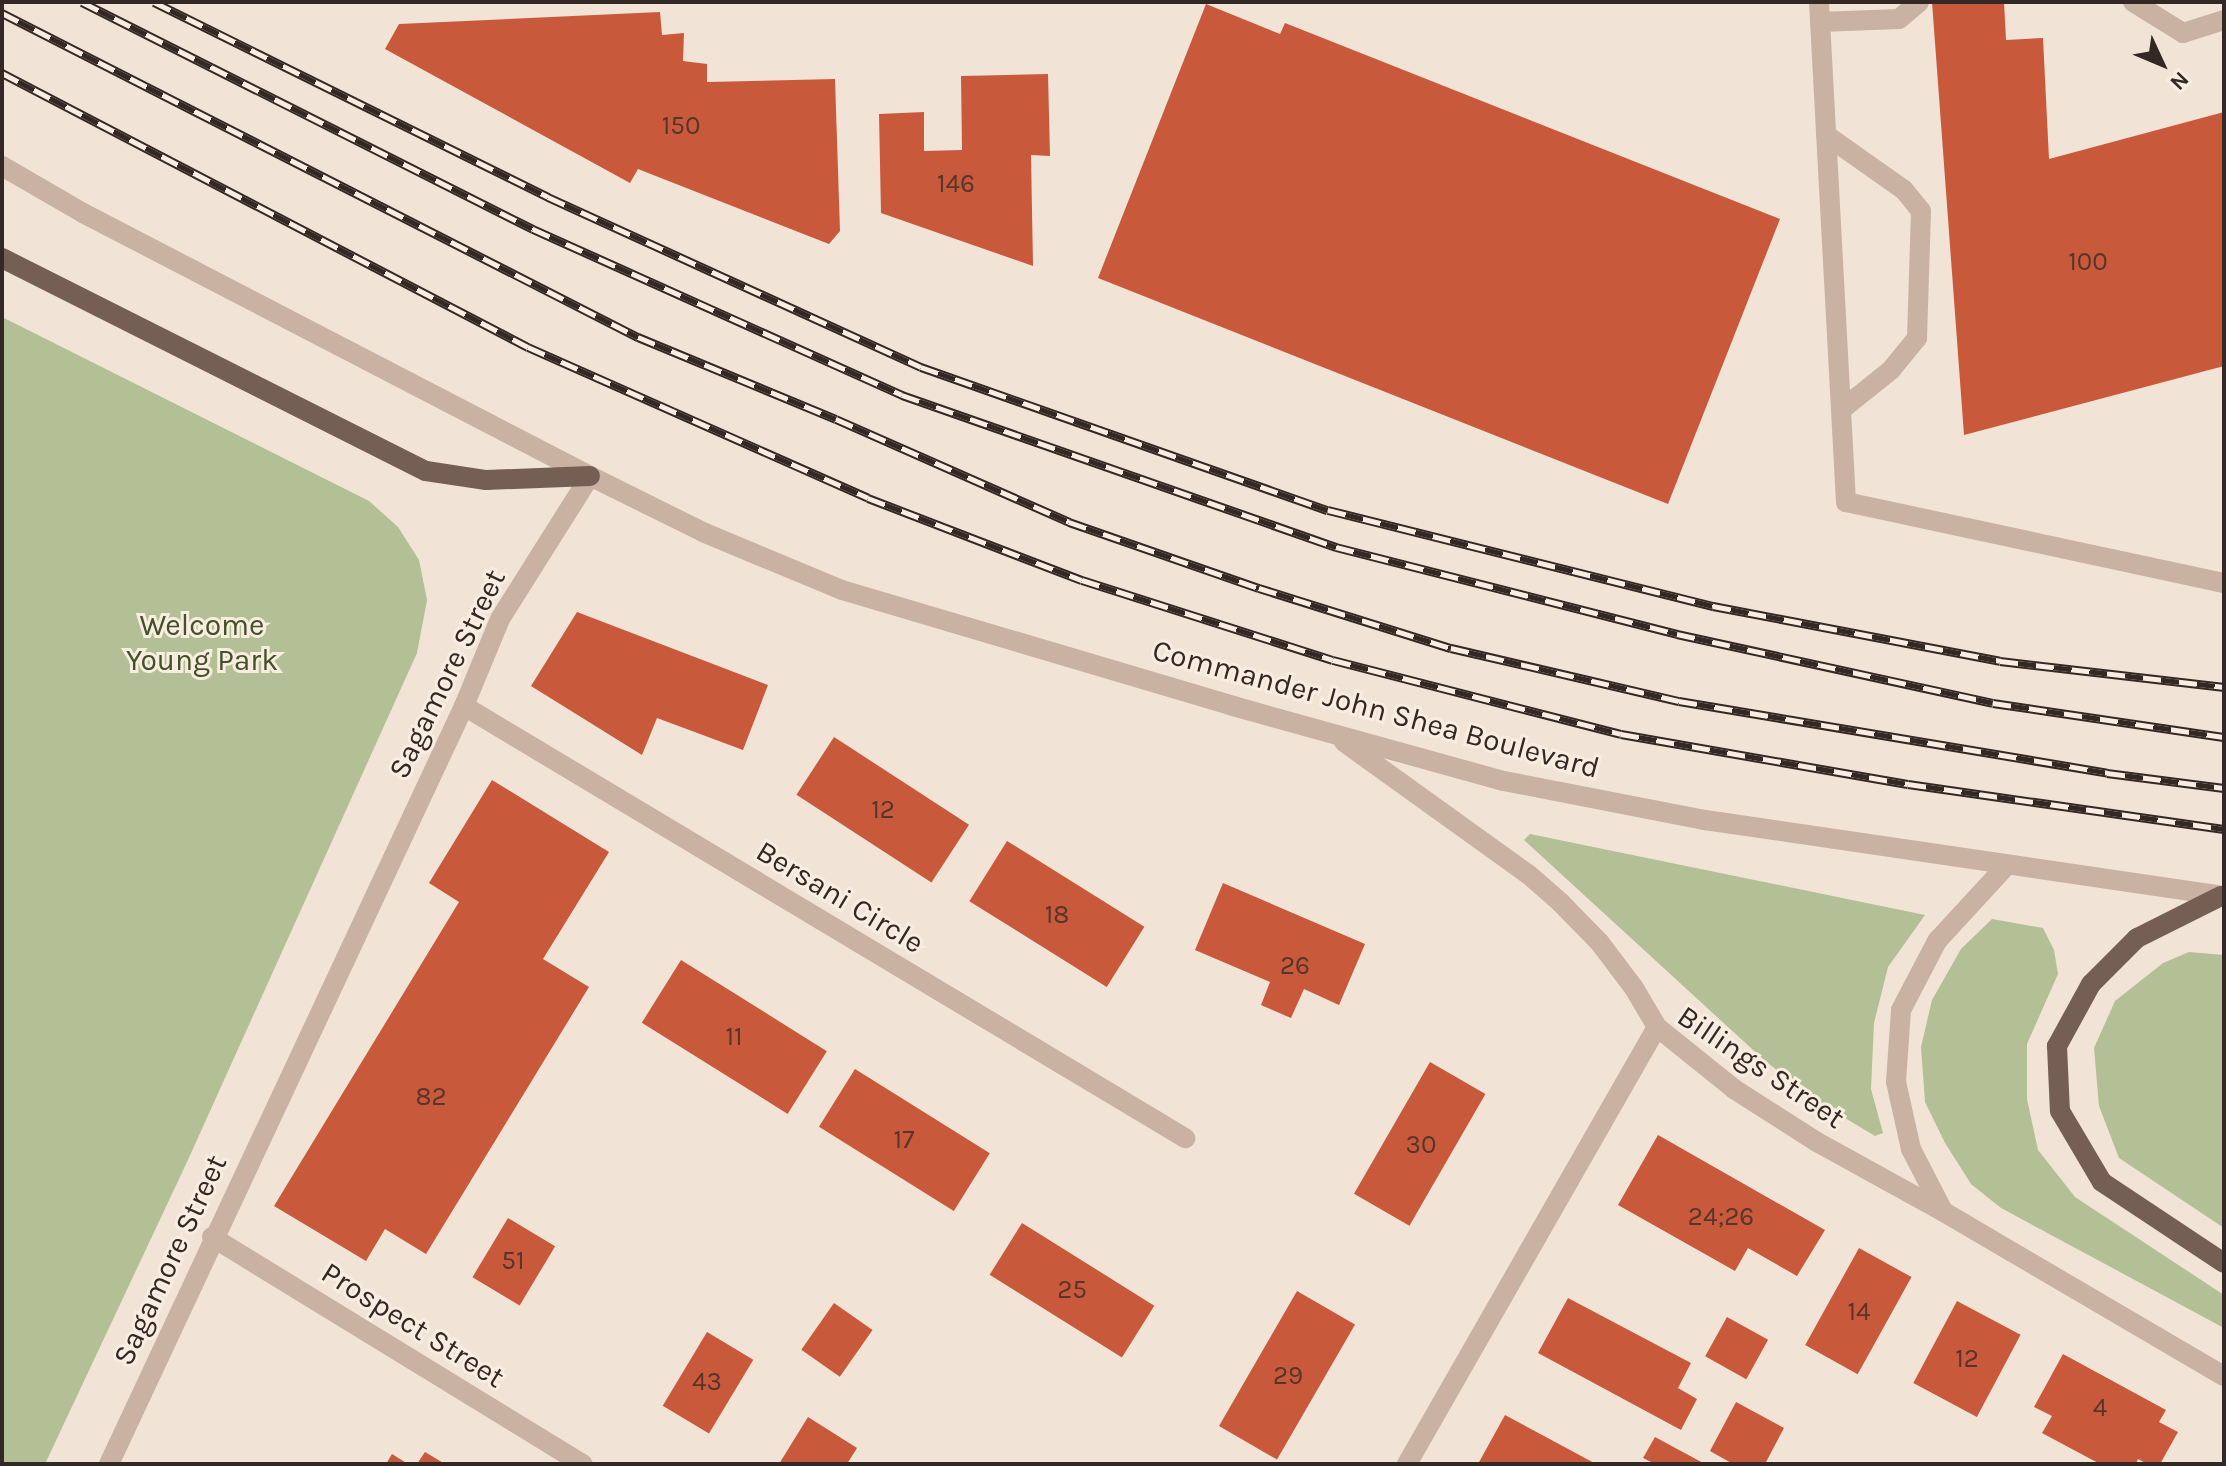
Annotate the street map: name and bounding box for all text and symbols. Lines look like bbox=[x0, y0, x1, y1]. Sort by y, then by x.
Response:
north arrow bbox=[2122, 24, 2202, 104]
text: N bbox=[2164, 66, 2194, 95]
house number: 150 bbox=[662, 110, 700, 142]
house number: 146 bbox=[937, 168, 975, 200]
house number: 100 bbox=[2068, 246, 2108, 278]
street label: Sagamore Street bbox=[381, 564, 513, 784]
park label: Welcome Young Park bbox=[126, 607, 278, 678]
street label: Commander John Shea Boulevard bbox=[1149, 632, 1603, 786]
house number: 12 bbox=[871, 794, 895, 826]
street label: Bersani Circle bbox=[750, 833, 930, 961]
house number: 18 bbox=[1045, 899, 1069, 931]
house number: 26 bbox=[1280, 950, 1310, 982]
street label: Billings Street bbox=[1671, 998, 1851, 1136]
house number: 11 bbox=[725, 1021, 743, 1053]
house number: 82 bbox=[415, 1081, 447, 1113]
house number: 17 bbox=[894, 1124, 914, 1156]
house number: 30 bbox=[1406, 1129, 1436, 1161]
street label: Sagamore Street bbox=[105, 1149, 235, 1371]
house number: 24;26 bbox=[1688, 1201, 1754, 1233]
house number: 51 bbox=[501, 1245, 525, 1277]
street label: Prospect Street bbox=[315, 1254, 511, 1396]
house number: 25 bbox=[1057, 1274, 1087, 1306]
house number: 14 bbox=[1847, 1296, 1871, 1328]
house number: 12 bbox=[1955, 1343, 1979, 1375]
house number: 29 bbox=[1273, 1360, 1303, 1392]
house number: 43 bbox=[692, 1366, 722, 1398]
house number: 4 bbox=[2093, 1392, 2107, 1424]

